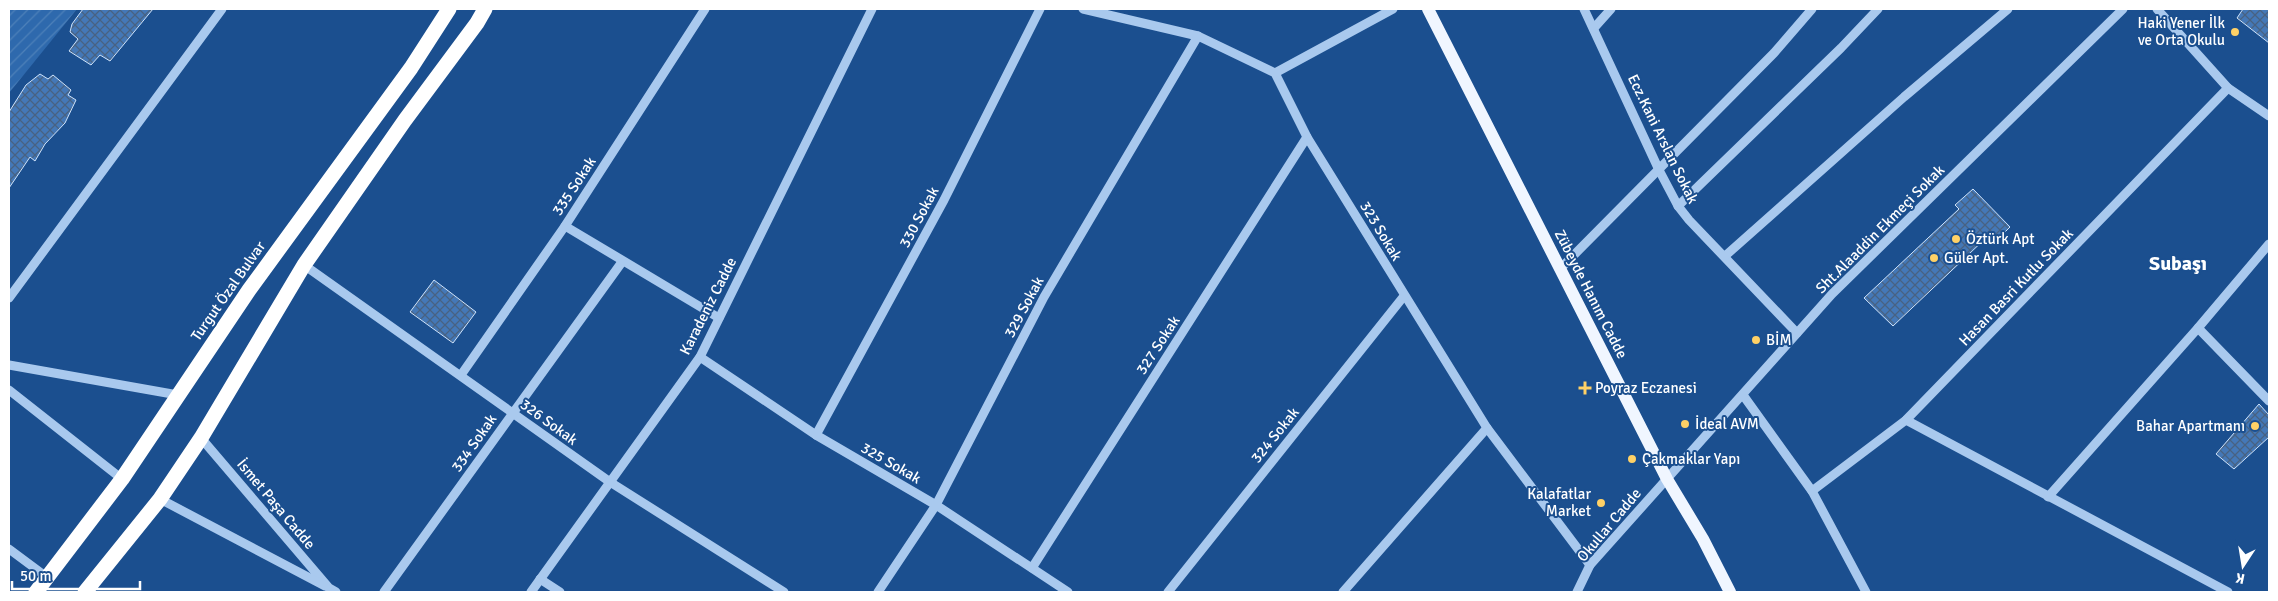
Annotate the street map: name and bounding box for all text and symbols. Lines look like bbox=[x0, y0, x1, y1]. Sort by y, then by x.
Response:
place label: Haki Yener İlk ve Orta Okulu bbox=[2137, 14, 2225, 49]
marker: Haki Yener İlk ve Orta Okulu bbox=[2229, 26, 2241, 38]
street label: Ecz.Kani Arslan Sokak bbox=[1624, 71, 1702, 207]
street label: 335 Sokak bbox=[548, 153, 600, 219]
street label: Sht.Alaaddin Ekmeçi Sokak bbox=[1812, 161, 1948, 297]
street label: 330 Sokak bbox=[895, 183, 943, 251]
street label: 323 Sokak bbox=[1356, 198, 1406, 264]
street label: Hasan Basri Kutlu Sokak bbox=[1955, 224, 2077, 350]
street label: Zübeyde Hanım Cadde bbox=[1551, 227, 1631, 361]
place label: Öztürk Apt bbox=[1966, 230, 2035, 248]
marker: Öztürk Apt bbox=[1950, 233, 1962, 245]
street label: Turgut Özal Bulvar bbox=[187, 237, 269, 344]
place label: Güler Apt. bbox=[1944, 249, 2009, 267]
district label: Subaşı bbox=[2149, 251, 2207, 276]
marker: Güler Apt. bbox=[1928, 252, 1940, 264]
street label: Karadeniz Cadde bbox=[676, 254, 740, 358]
street label: 329 Sokak bbox=[1000, 273, 1048, 341]
street label: 327 Sokak bbox=[1132, 312, 1184, 378]
place label: BİM bbox=[1766, 331, 1792, 349]
marker: BİM bbox=[1750, 334, 1762, 346]
place label: Poyraz Eczanesi bbox=[1595, 379, 1697, 397]
marker: Poyraz Eczanesi bbox=[1579, 382, 1591, 394]
street label: 326 Sokak bbox=[517, 395, 582, 449]
street label: 324 Sokak bbox=[1247, 403, 1303, 466]
street label: 334 Sokak bbox=[448, 410, 501, 475]
place label: İdeal AVM bbox=[1695, 415, 1759, 433]
place label: Bahar Apartmanı bbox=[2136, 417, 2245, 435]
marker: İdeal AVM bbox=[1679, 418, 1691, 430]
marker: Bahar Apartmanı bbox=[2249, 420, 2261, 432]
street label: 325 Sokak bbox=[858, 439, 925, 488]
place label: Çakmaklar Yapı bbox=[1642, 450, 1740, 468]
marker: Çakmaklar Yapı bbox=[1626, 453, 1638, 465]
street label: İsmet Paşa Cadde bbox=[233, 455, 319, 553]
place label: Kalafatlar Market bbox=[1527, 485, 1591, 520]
street label: Okullar Cadde bbox=[1573, 485, 1645, 565]
marker: Kalafatlar Market bbox=[1595, 497, 1607, 509]
north arrow bbox=[2218, 541, 2268, 591]
scale bar bbox=[12, 558, 140, 590]
text: 50 m bbox=[20, 567, 51, 585]
text: K bbox=[2234, 569, 2246, 587]

